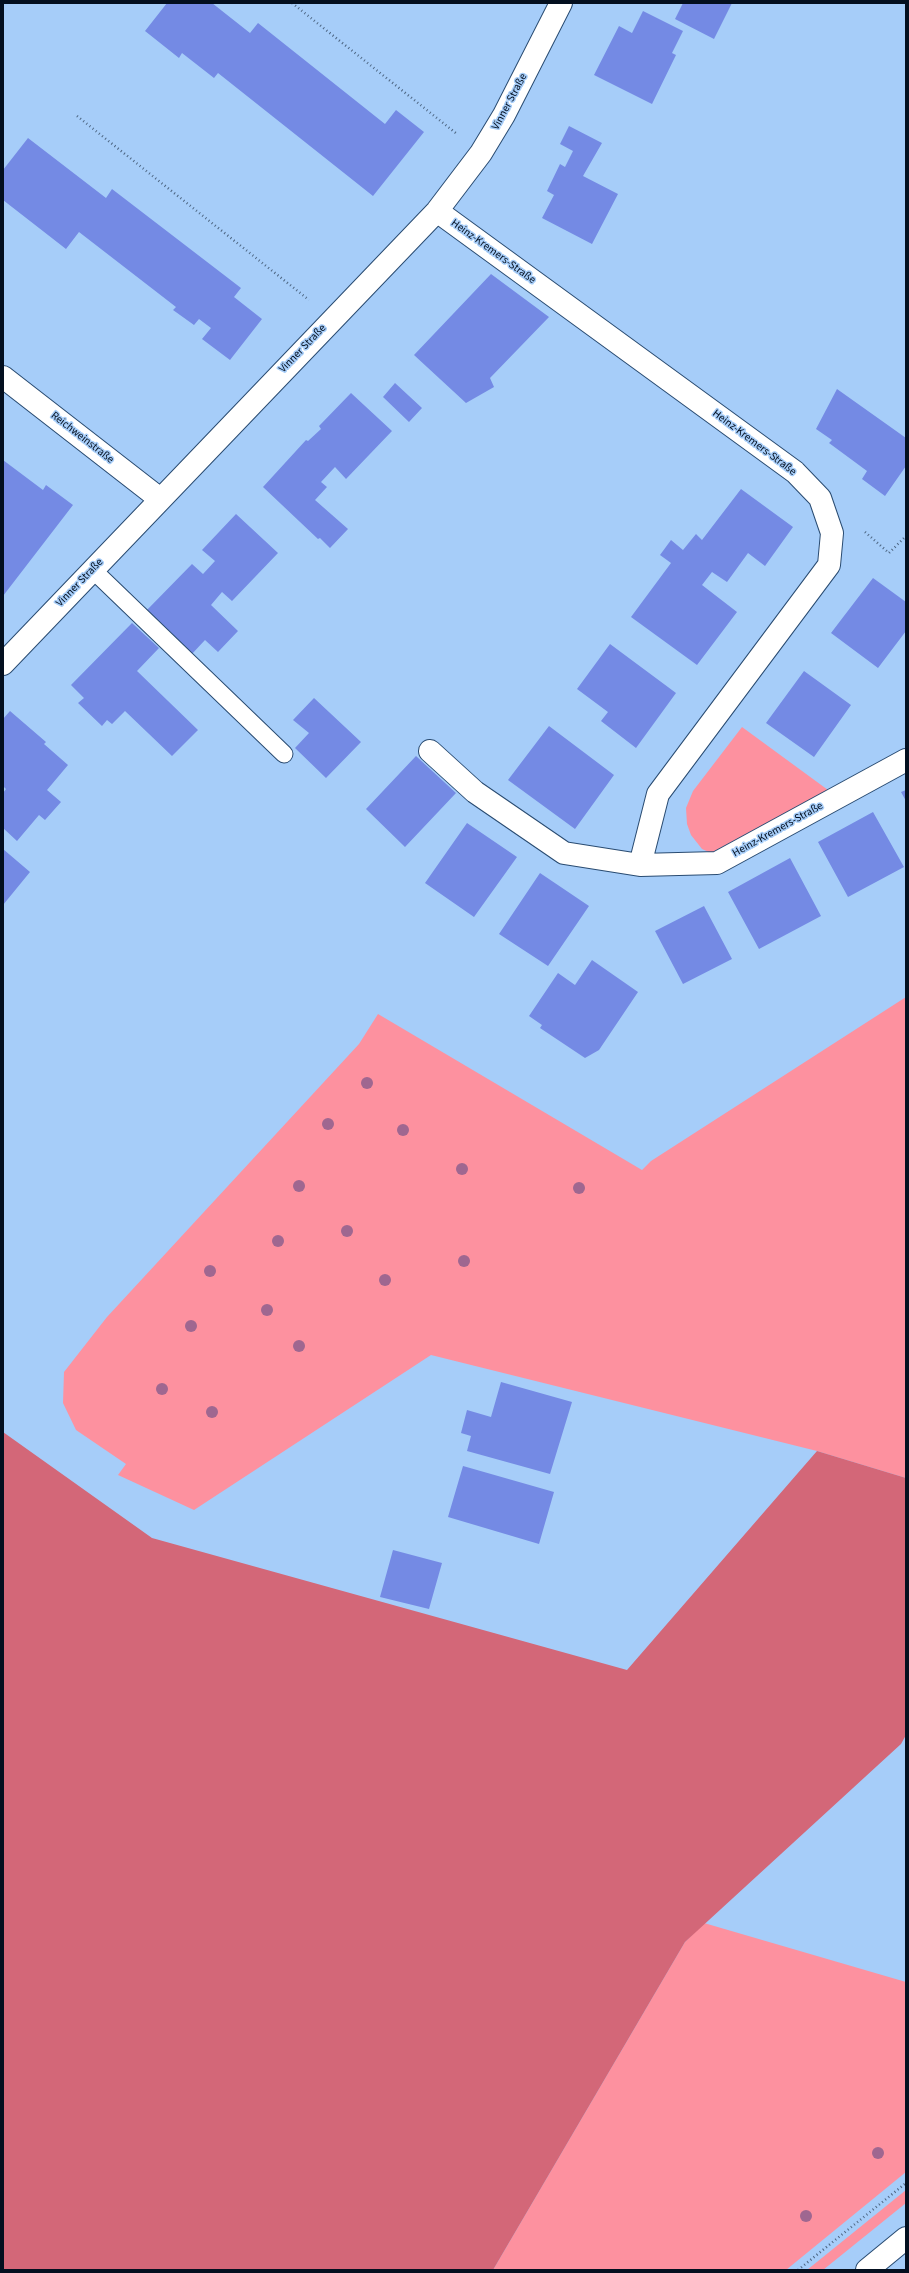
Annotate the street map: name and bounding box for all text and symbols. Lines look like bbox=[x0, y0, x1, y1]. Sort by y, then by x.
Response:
street label: Vinner Straße bbox=[490, 71, 530, 133]
street label: Heinz-Kremers-Straße bbox=[448, 217, 538, 287]
street label: Vinner Straße bbox=[277, 322, 329, 376]
street label: Heinz-Kremers-Straße bbox=[710, 407, 798, 479]
street label: Reichweinstraße bbox=[48, 409, 116, 467]
street label: Vinner Straße bbox=[54, 556, 106, 610]
street label: Heinz-Kremers-Straße bbox=[730, 800, 826, 860]

